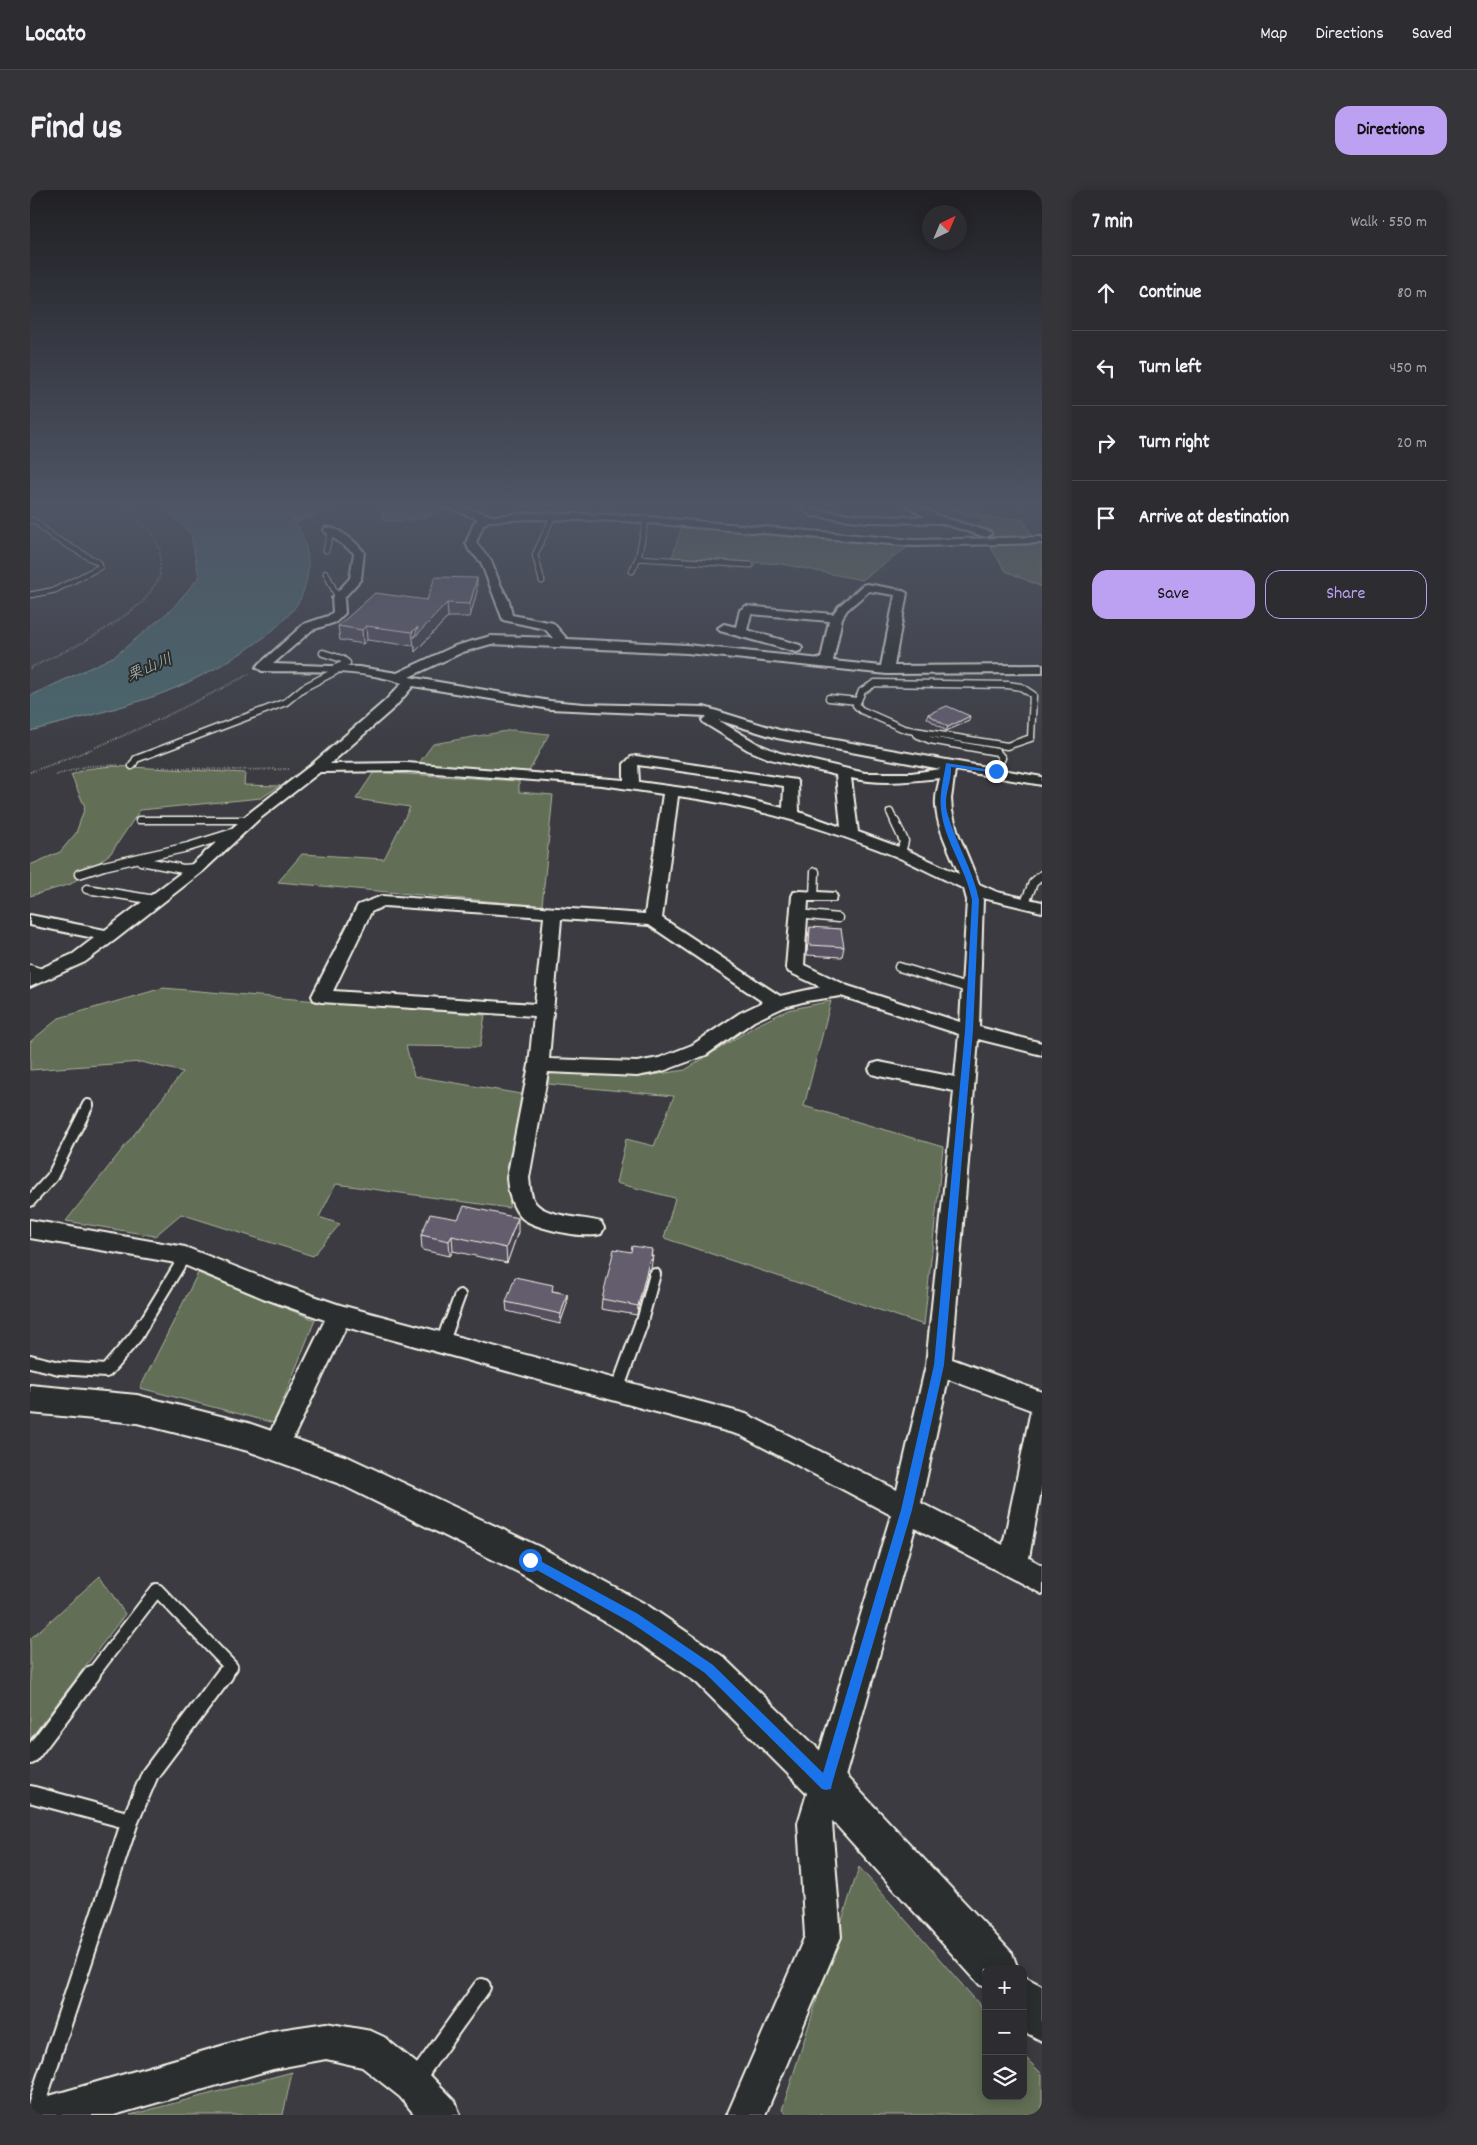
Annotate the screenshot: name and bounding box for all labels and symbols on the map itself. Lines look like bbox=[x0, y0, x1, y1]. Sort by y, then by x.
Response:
north arrow bbox=[922, 205, 967, 250]
water label: 栗山川 bbox=[123, 648, 177, 688]
route end bbox=[985, 760, 1008, 783]
route start bbox=[519, 1549, 542, 1572]

